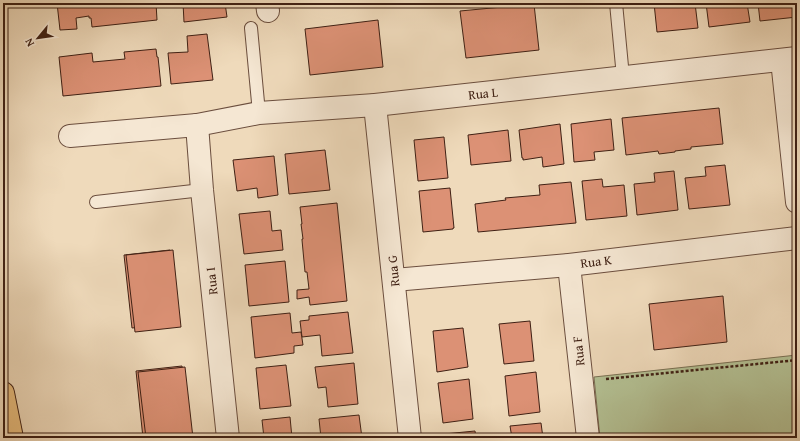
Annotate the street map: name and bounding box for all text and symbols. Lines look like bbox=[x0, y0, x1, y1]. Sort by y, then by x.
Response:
north arrow bbox=[18, 18, 58, 58]
text: N bbox=[20, 35, 38, 50]
street label: Rua L bbox=[467, 82, 500, 105]
street label: Rua K bbox=[579, 250, 613, 273]
street label: Rua G bbox=[382, 254, 405, 287]
street label: Rua I bbox=[201, 266, 222, 296]
street label: Rua F bbox=[567, 335, 590, 367]

